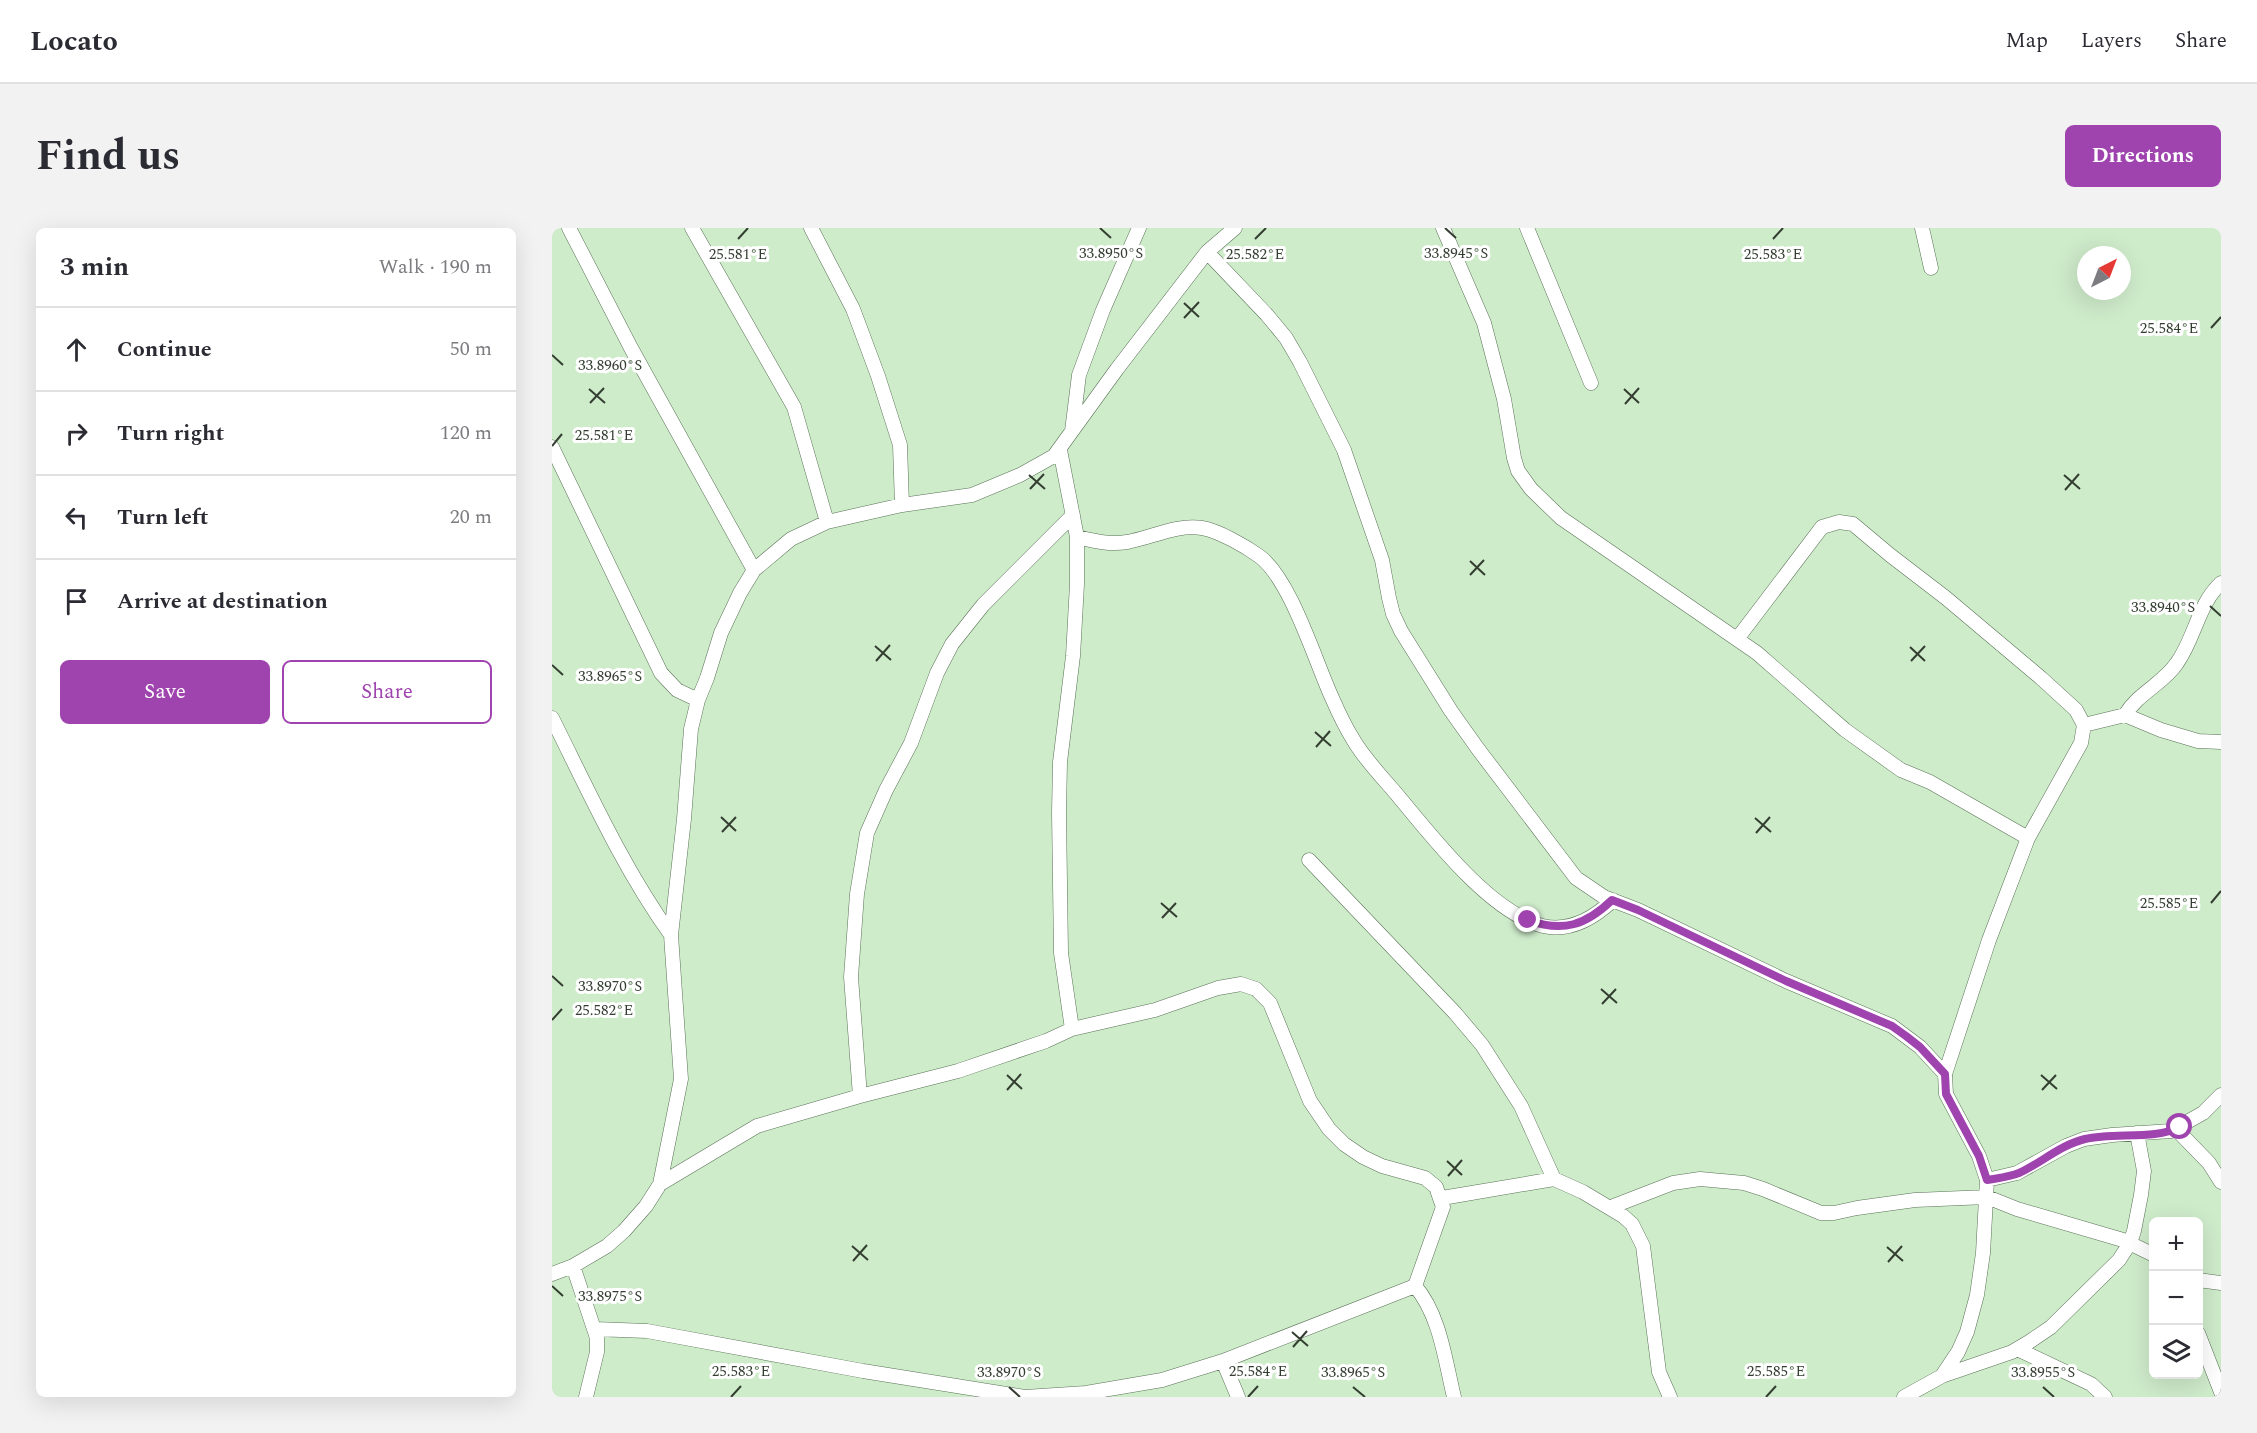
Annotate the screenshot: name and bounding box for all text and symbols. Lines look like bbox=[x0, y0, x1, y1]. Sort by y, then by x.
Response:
text: Locato bbox=[30, 20, 118, 63]
text: Map bbox=[2006, 25, 2048, 57]
text: Layers bbox=[2081, 25, 2142, 57]
text: Share bbox=[2175, 25, 2227, 57]
text: Find us bbox=[36, 125, 180, 188]
button: Directions bbox=[2065, 125, 2221, 187]
text: 33.8950°S bbox=[1079, 242, 1143, 265]
text: 33.8945°S bbox=[1424, 242, 1488, 265]
text: 25.581°E bbox=[709, 243, 767, 266]
text: 25.582°E bbox=[1226, 243, 1284, 266]
text: 25.583°E bbox=[1744, 243, 1802, 266]
north arrow bbox=[2077, 246, 2131, 300]
text: 3 min bbox=[60, 247, 129, 287]
text: Walk · 190 m bbox=[379, 252, 492, 282]
text: 25.584°E bbox=[2140, 317, 2198, 340]
icon: ahead bbox=[60, 333, 93, 366]
text: Continue bbox=[117, 333, 212, 366]
text: 50 m bbox=[450, 334, 492, 364]
text: 33.8960°S bbox=[578, 354, 642, 377]
icon: right bbox=[60, 417, 93, 450]
text: Turn right bbox=[117, 417, 224, 450]
text: 120 m bbox=[440, 418, 492, 448]
text: 25.581°E bbox=[575, 424, 633, 447]
icon: left bbox=[60, 501, 93, 534]
text: Turn left bbox=[117, 501, 209, 534]
text: 20 m bbox=[450, 502, 492, 532]
icon: arrive bbox=[60, 585, 93, 618]
text: Arrive at destination bbox=[117, 585, 328, 618]
text: 33.8940°S bbox=[2131, 596, 2195, 619]
button: Save bbox=[60, 660, 270, 724]
button: Share bbox=[282, 660, 492, 724]
text: 33.8965°S bbox=[578, 665, 642, 688]
text: 25.585°E bbox=[2140, 892, 2198, 915]
route end bbox=[1514, 906, 1540, 932]
text: 33.8970°S bbox=[578, 975, 642, 998]
text: 25.582°E bbox=[575, 999, 633, 1022]
route start bbox=[2166, 1113, 2192, 1139]
map controls bbox=[2149, 1217, 2203, 1379]
button: + bbox=[2149, 1217, 2203, 1271]
button: − bbox=[2149, 1271, 2203, 1325]
text: 33.8975°S bbox=[578, 1285, 642, 1308]
button: layers bbox=[2149, 1325, 2203, 1379]
text: 25.583°E bbox=[712, 1360, 770, 1383]
text: 25.584°E bbox=[1229, 1360, 1287, 1383]
text: 25.585°E bbox=[1747, 1360, 1805, 1383]
text: 33.8970°S bbox=[977, 1361, 1041, 1384]
text: 33.8965°S bbox=[1321, 1361, 1385, 1384]
text: 33.8955°S bbox=[2011, 1361, 2075, 1384]

